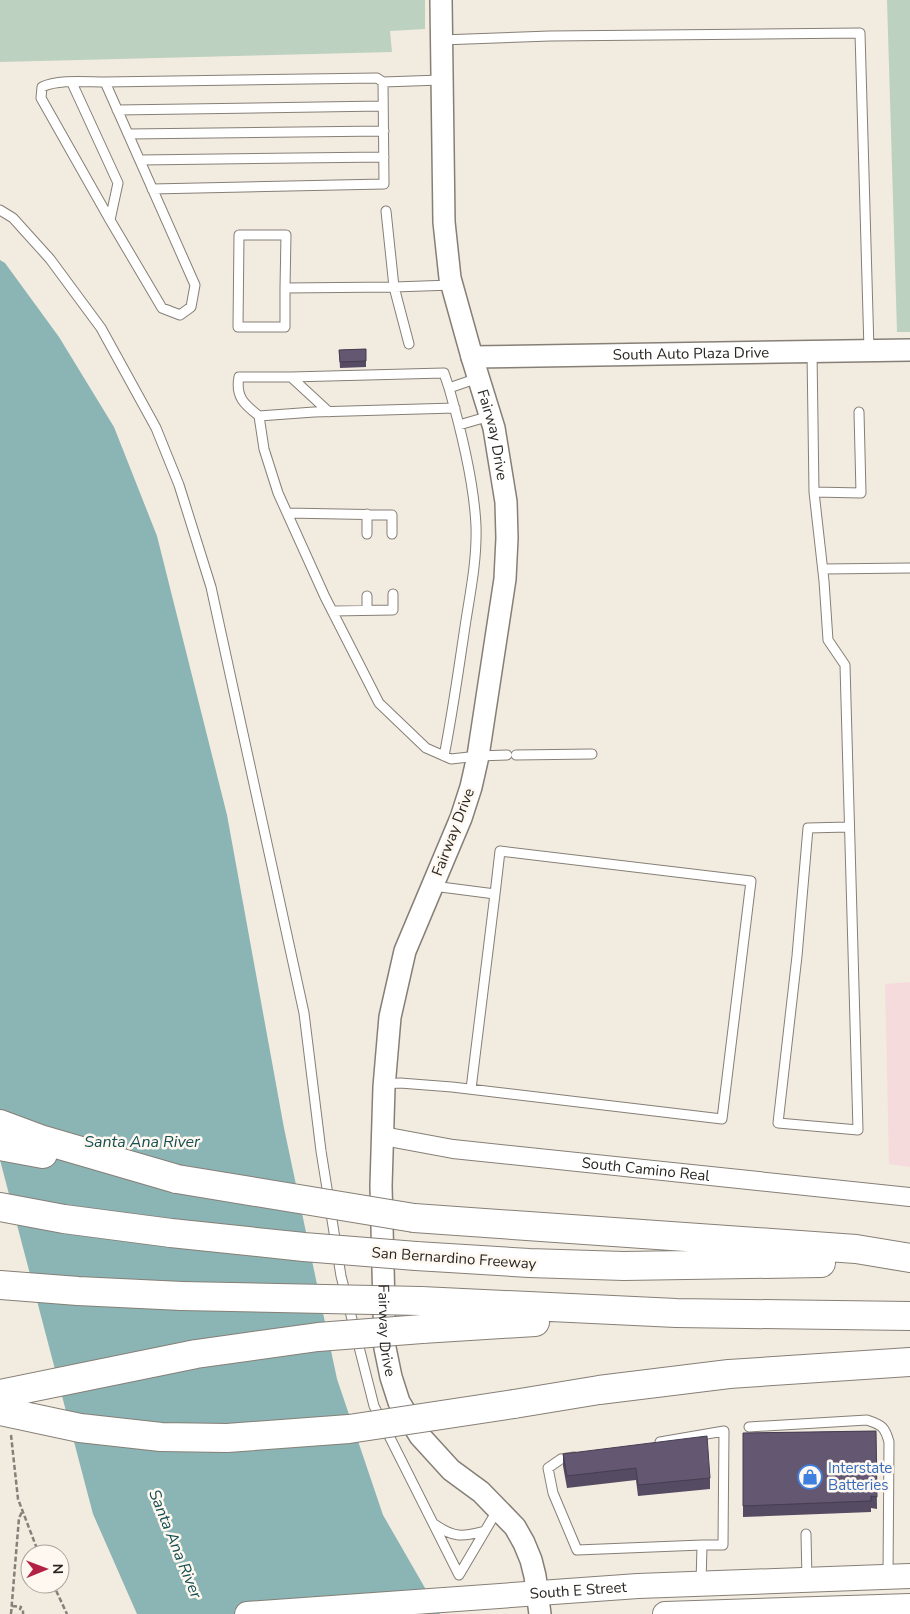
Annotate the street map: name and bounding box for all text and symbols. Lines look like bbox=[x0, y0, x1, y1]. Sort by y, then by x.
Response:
street label: South Auto Plaza Drive bbox=[613, 342, 769, 365]
street label: Fairway Drive bbox=[473, 387, 512, 482]
street label: Fairway Drive bbox=[427, 785, 479, 879]
water label: Santa Ana River bbox=[84, 1131, 201, 1153]
street label: South Camino Real bbox=[581, 1153, 711, 1186]
street label: San Bernardino Freeway bbox=[371, 1242, 537, 1274]
street label: Fairway Drive bbox=[373, 1284, 401, 1378]
place label: Interstate Batteries bbox=[828, 1458, 892, 1495]
shop icon: Interstate Batteries bbox=[797, 1464, 823, 1490]
water label: Santa Ana River bbox=[143, 1486, 207, 1603]
north arrow bbox=[20, 1544, 70, 1594]
text: N bbox=[48, 1563, 67, 1574]
street label: South E Street bbox=[529, 1577, 628, 1604]

